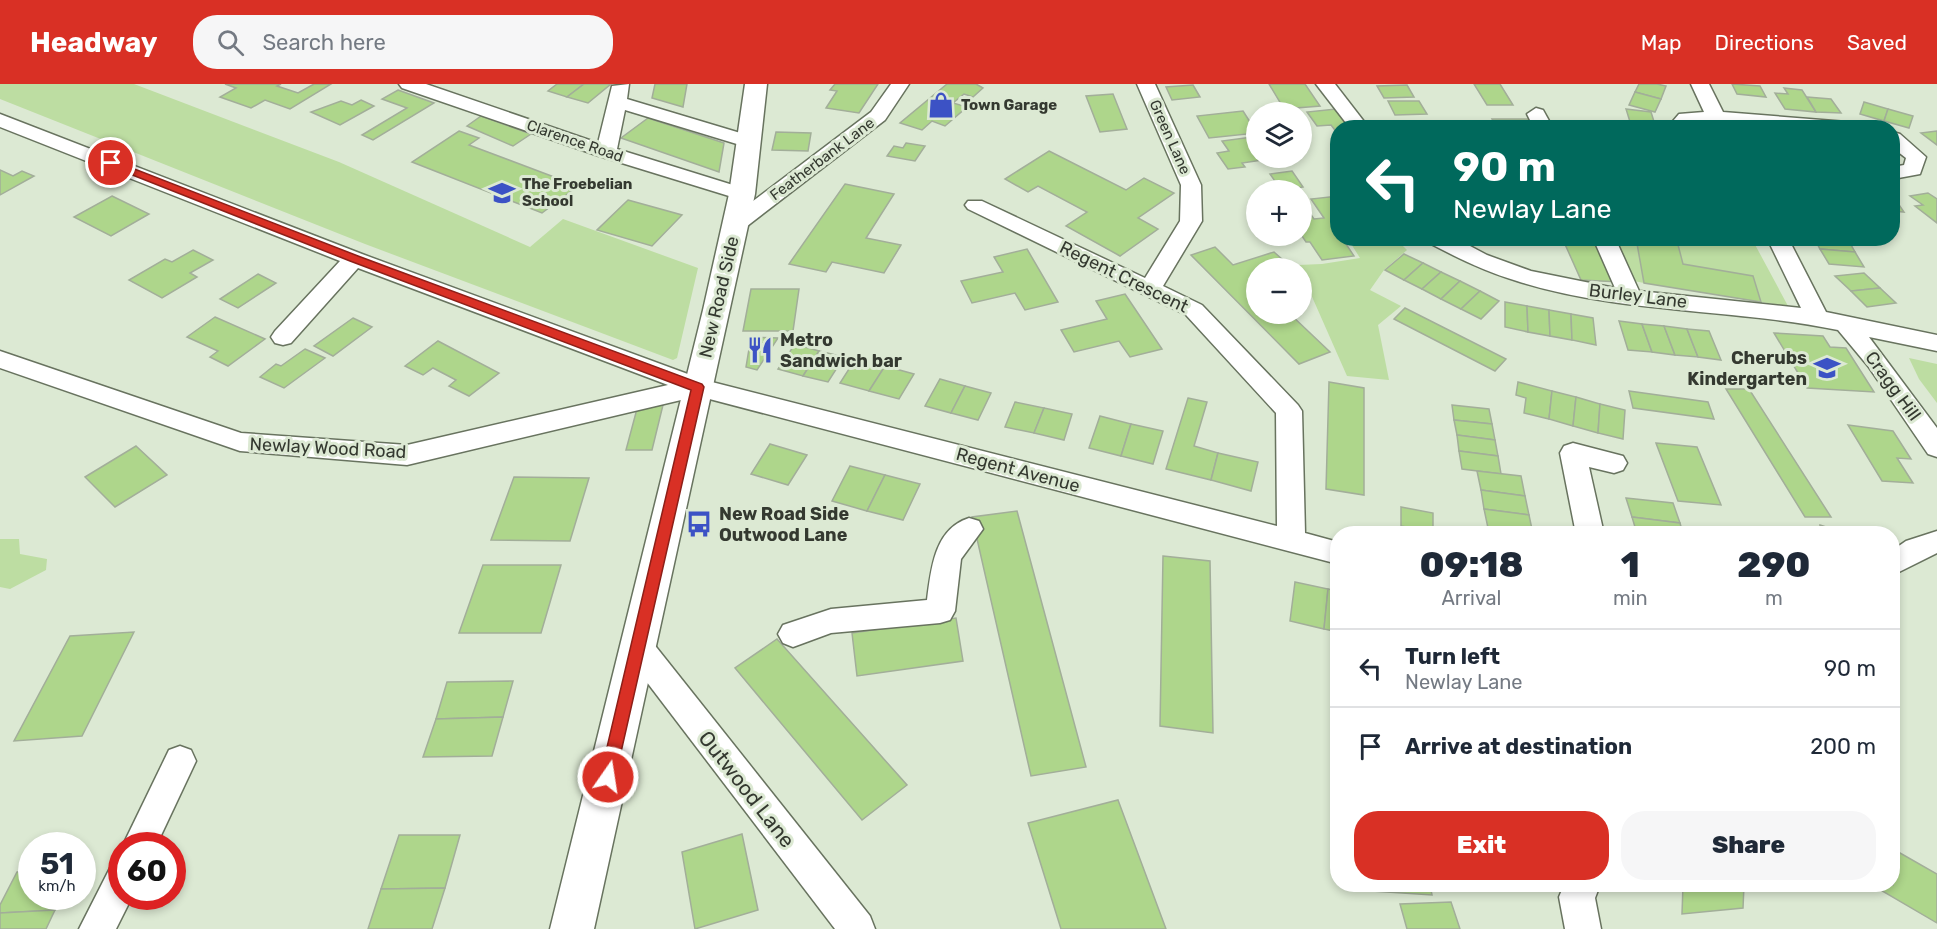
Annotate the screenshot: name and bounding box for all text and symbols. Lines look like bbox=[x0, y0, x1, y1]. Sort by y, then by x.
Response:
search box bbox=[193, 15, 613, 69]
text: Headway bbox=[30, 26, 157, 59]
icon: search bbox=[214, 26, 247, 59]
text: Search here bbox=[262, 29, 386, 56]
text: Map bbox=[1641, 30, 1682, 55]
text: Directions bbox=[1715, 30, 1814, 55]
text: Saved bbox=[1847, 30, 1907, 55]
shop icon: Town Garage bbox=[926, 90, 956, 120]
place label: Town Garage bbox=[961, 96, 1057, 114]
street label: Green Lane bbox=[1146, 97, 1194, 177]
map controls bbox=[1246, 102, 1312, 324]
button: layers bbox=[1246, 102, 1312, 168]
street label: Featherbank Lane bbox=[766, 114, 878, 204]
street label: Clarence Road bbox=[524, 116, 626, 166]
pin bbox=[85, 137, 136, 188]
text: 90 m bbox=[1453, 142, 1556, 192]
icon: left bbox=[1354, 144, 1432, 222]
icon: arrive bbox=[94, 146, 127, 179]
place label: The Froebelian School bbox=[522, 175, 632, 210]
school or university icon: The Froebelian School bbox=[487, 178, 517, 208]
button: + bbox=[1246, 180, 1312, 246]
text: Newlay Lane bbox=[1453, 193, 1612, 225]
street label: New Road Side bbox=[694, 234, 744, 360]
street label: Regent Crescent bbox=[1056, 236, 1192, 318]
button: − bbox=[1246, 258, 1312, 324]
street label: Burley Lane bbox=[1588, 279, 1688, 313]
place label: Metro Sandwich bar bbox=[780, 329, 902, 372]
restaurant icon: Metro Sandwich bar bbox=[745, 335, 775, 365]
place label: Cherubs Kindergarten bbox=[1687, 347, 1807, 390]
street label: Cragg Hill bbox=[1860, 347, 1926, 425]
school or university icon: Cherubs Kindergarten bbox=[1812, 353, 1842, 383]
street label: Newlay Wood Road bbox=[249, 433, 407, 463]
street label: Regent Avenue bbox=[954, 443, 1082, 497]
place label: New Road Side Outwood Lane bbox=[719, 503, 849, 546]
bus stop icon: New Road Side Outwood Lane bbox=[684, 509, 714, 539]
text: 09:18 bbox=[1419, 543, 1523, 586]
text: 1 bbox=[1621, 543, 1640, 586]
text: 290 bbox=[1737, 543, 1811, 586]
text: Arrival bbox=[1441, 586, 1501, 610]
text: min bbox=[1613, 586, 1648, 610]
text: m bbox=[1765, 586, 1783, 610]
text: Turn left bbox=[1405, 643, 1500, 670]
icon: left bbox=[1354, 652, 1387, 685]
text: 90 m bbox=[1824, 655, 1876, 682]
text: Newlay Lane bbox=[1405, 670, 1523, 694]
street label: Outwood Lane bbox=[694, 726, 800, 852]
icon: arrive bbox=[1354, 730, 1387, 763]
text: Arrive at destination bbox=[1405, 733, 1632, 760]
text: 200 m bbox=[1810, 733, 1876, 760]
position arrow bbox=[576, 745, 640, 809]
button: Exit bbox=[1354, 811, 1609, 880]
button: Share bbox=[1621, 811, 1876, 880]
speed limit sign: 60 bbox=[108, 832, 186, 910]
text: 51 bbox=[40, 846, 74, 882]
text: km/h bbox=[38, 877, 76, 895]

